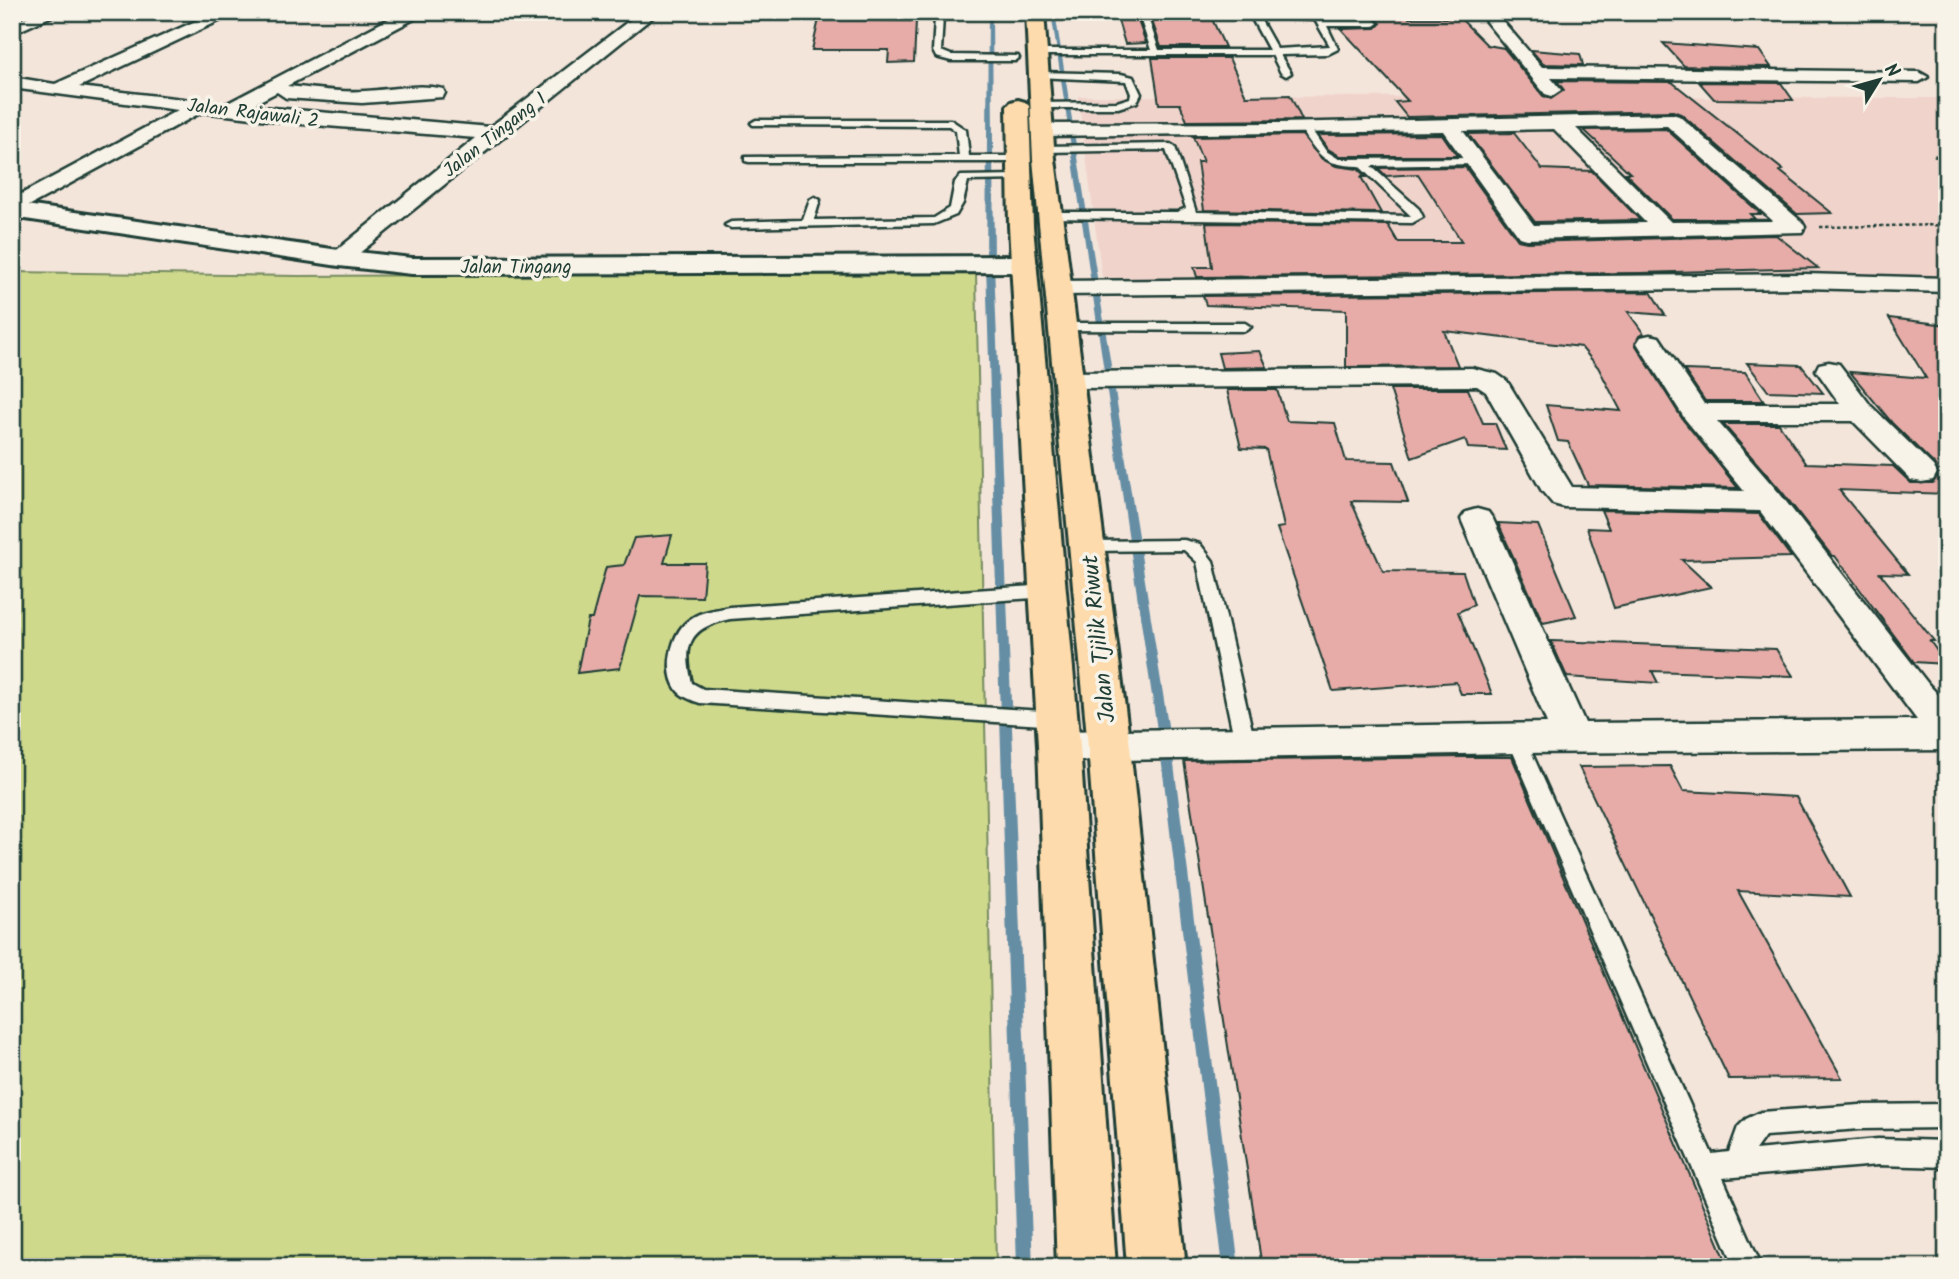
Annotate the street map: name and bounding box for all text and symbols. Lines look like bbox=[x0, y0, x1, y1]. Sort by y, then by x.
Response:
north arrow bbox=[1843, 46, 1913, 116]
text: N bbox=[1875, 57, 1907, 85]
street label: Jalan Tingang 1 bbox=[437, 85, 554, 186]
street label: Jalan Rajawali 2 bbox=[185, 91, 320, 137]
street label: Jalan Tingang bbox=[460, 253, 572, 283]
street label: Jalan Tjilik Riwut bbox=[1073, 552, 1127, 724]

